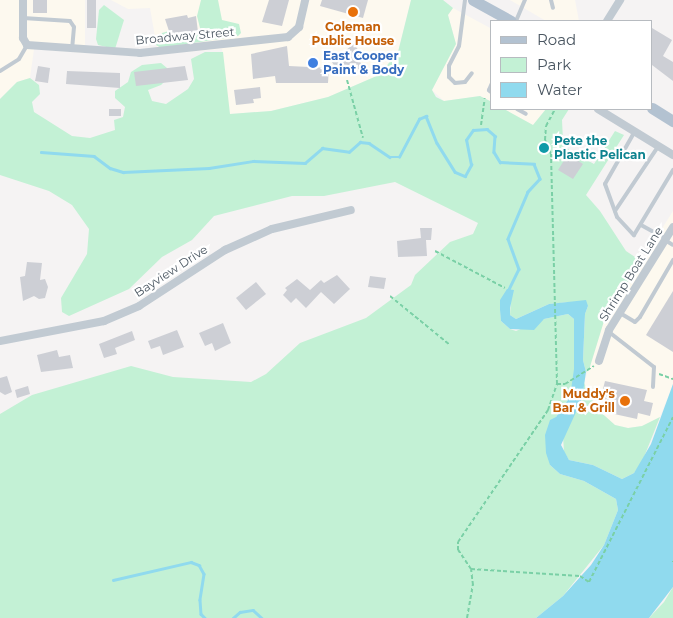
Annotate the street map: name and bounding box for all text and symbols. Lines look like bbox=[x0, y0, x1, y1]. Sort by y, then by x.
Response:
marker: Coleman Public House bbox=[347, 6, 359, 18]
place label: Coleman Public House bbox=[312, 20, 394, 48]
legend bbox=[490, 20, 653, 110]
street label: Broadway Street bbox=[135, 24, 235, 48]
text: Road bbox=[537, 30, 576, 49]
place label: East Cooper Paint & Body bbox=[323, 49, 404, 77]
text: Park bbox=[537, 55, 571, 74]
marker: East Cooper Paint & Body bbox=[307, 57, 319, 69]
text: Water bbox=[537, 80, 583, 99]
place label: Pete the Plastic Pelican bbox=[554, 134, 646, 162]
marker: Pete the Plastic Pelican bbox=[538, 142, 550, 154]
street label: Shrimp Boat Lane bbox=[596, 224, 666, 324]
street label: Bayview Drive bbox=[132, 242, 210, 300]
place label: Muddy's Bar & Grill bbox=[552, 387, 615, 415]
marker: Muddy's Bar & Grill bbox=[619, 395, 631, 407]

